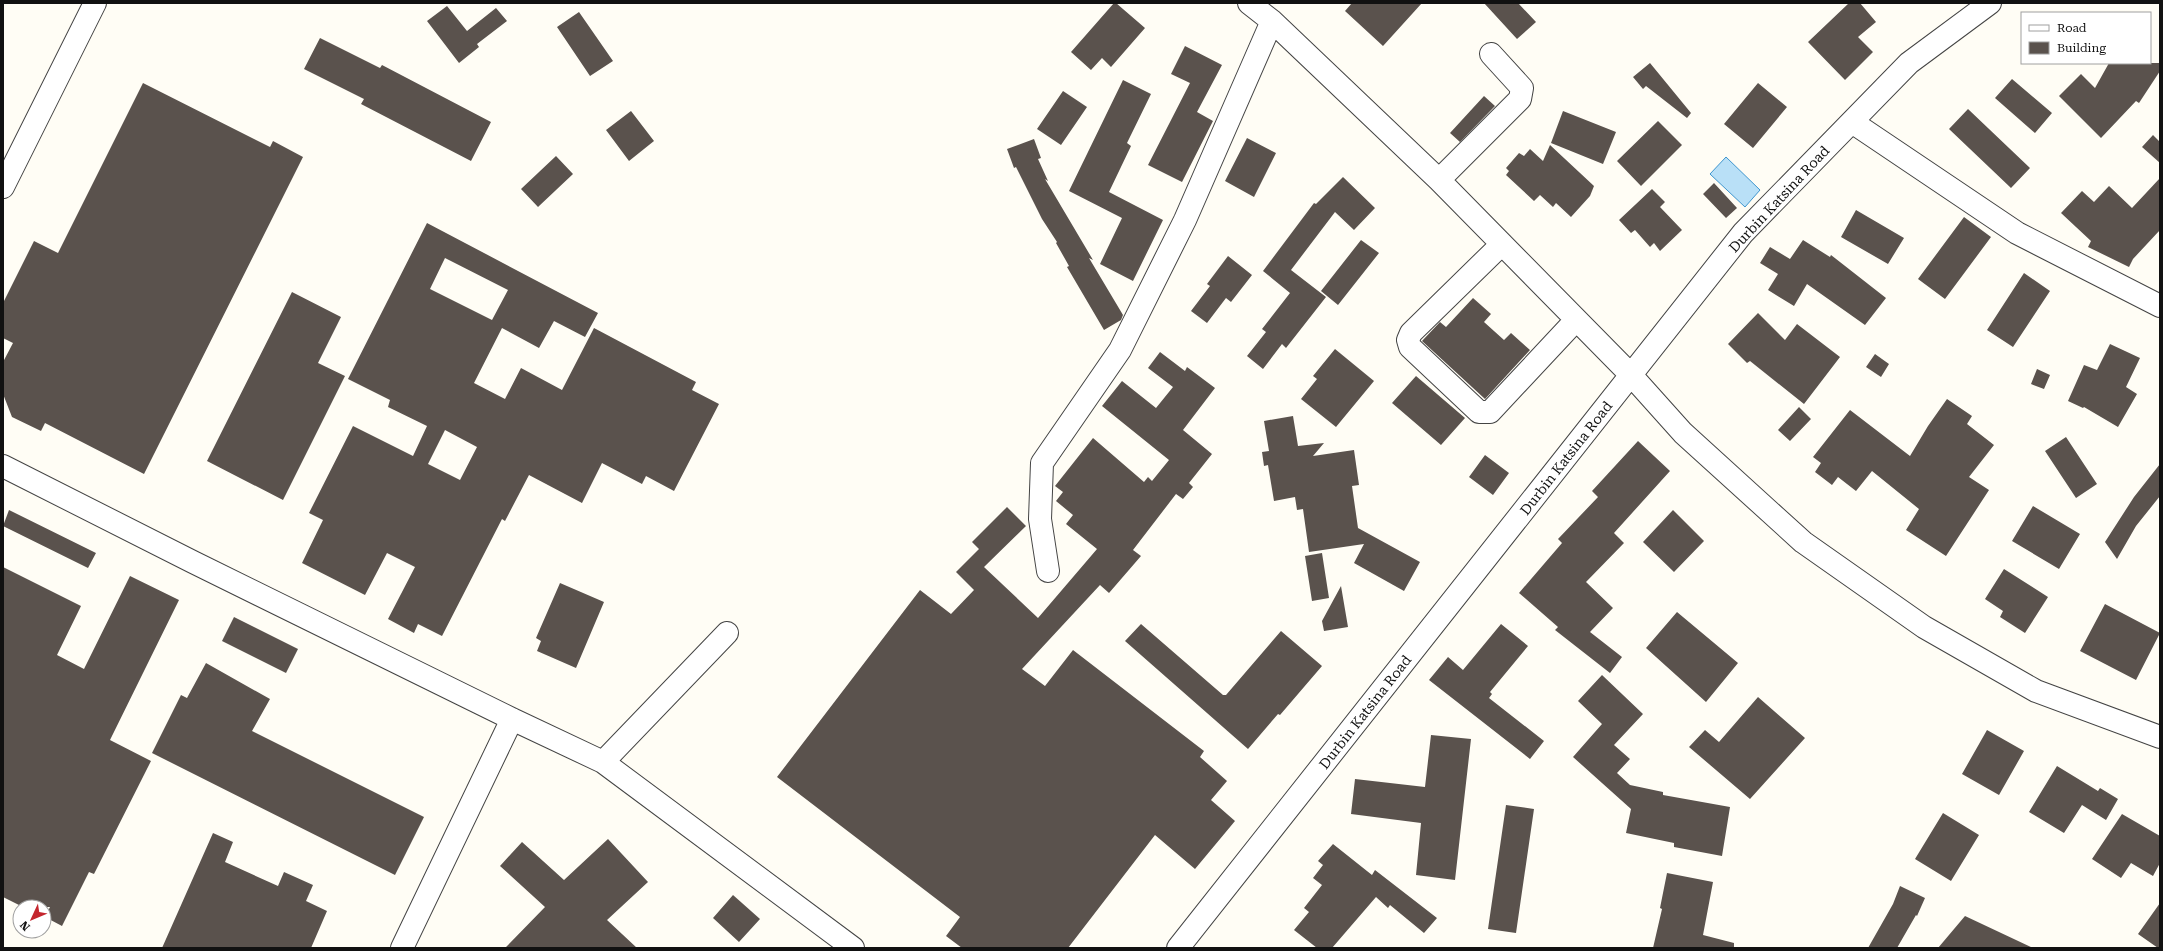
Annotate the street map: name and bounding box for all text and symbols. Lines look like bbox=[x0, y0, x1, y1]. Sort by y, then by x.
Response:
legend bbox=[2021, 12, 2151, 64]
text: Road bbox=[2057, 21, 2087, 35]
text: Building bbox=[2057, 41, 2106, 55]
street label: Durbin Katsina Road bbox=[1726, 142, 1833, 256]
street label: Durbin Katsina Road bbox=[1517, 398, 1615, 518]
street label: Durbin Katsina Road bbox=[1316, 652, 1414, 772]
north arrow bbox=[12, 899, 52, 939]
text: N bbox=[17, 918, 33, 933]

